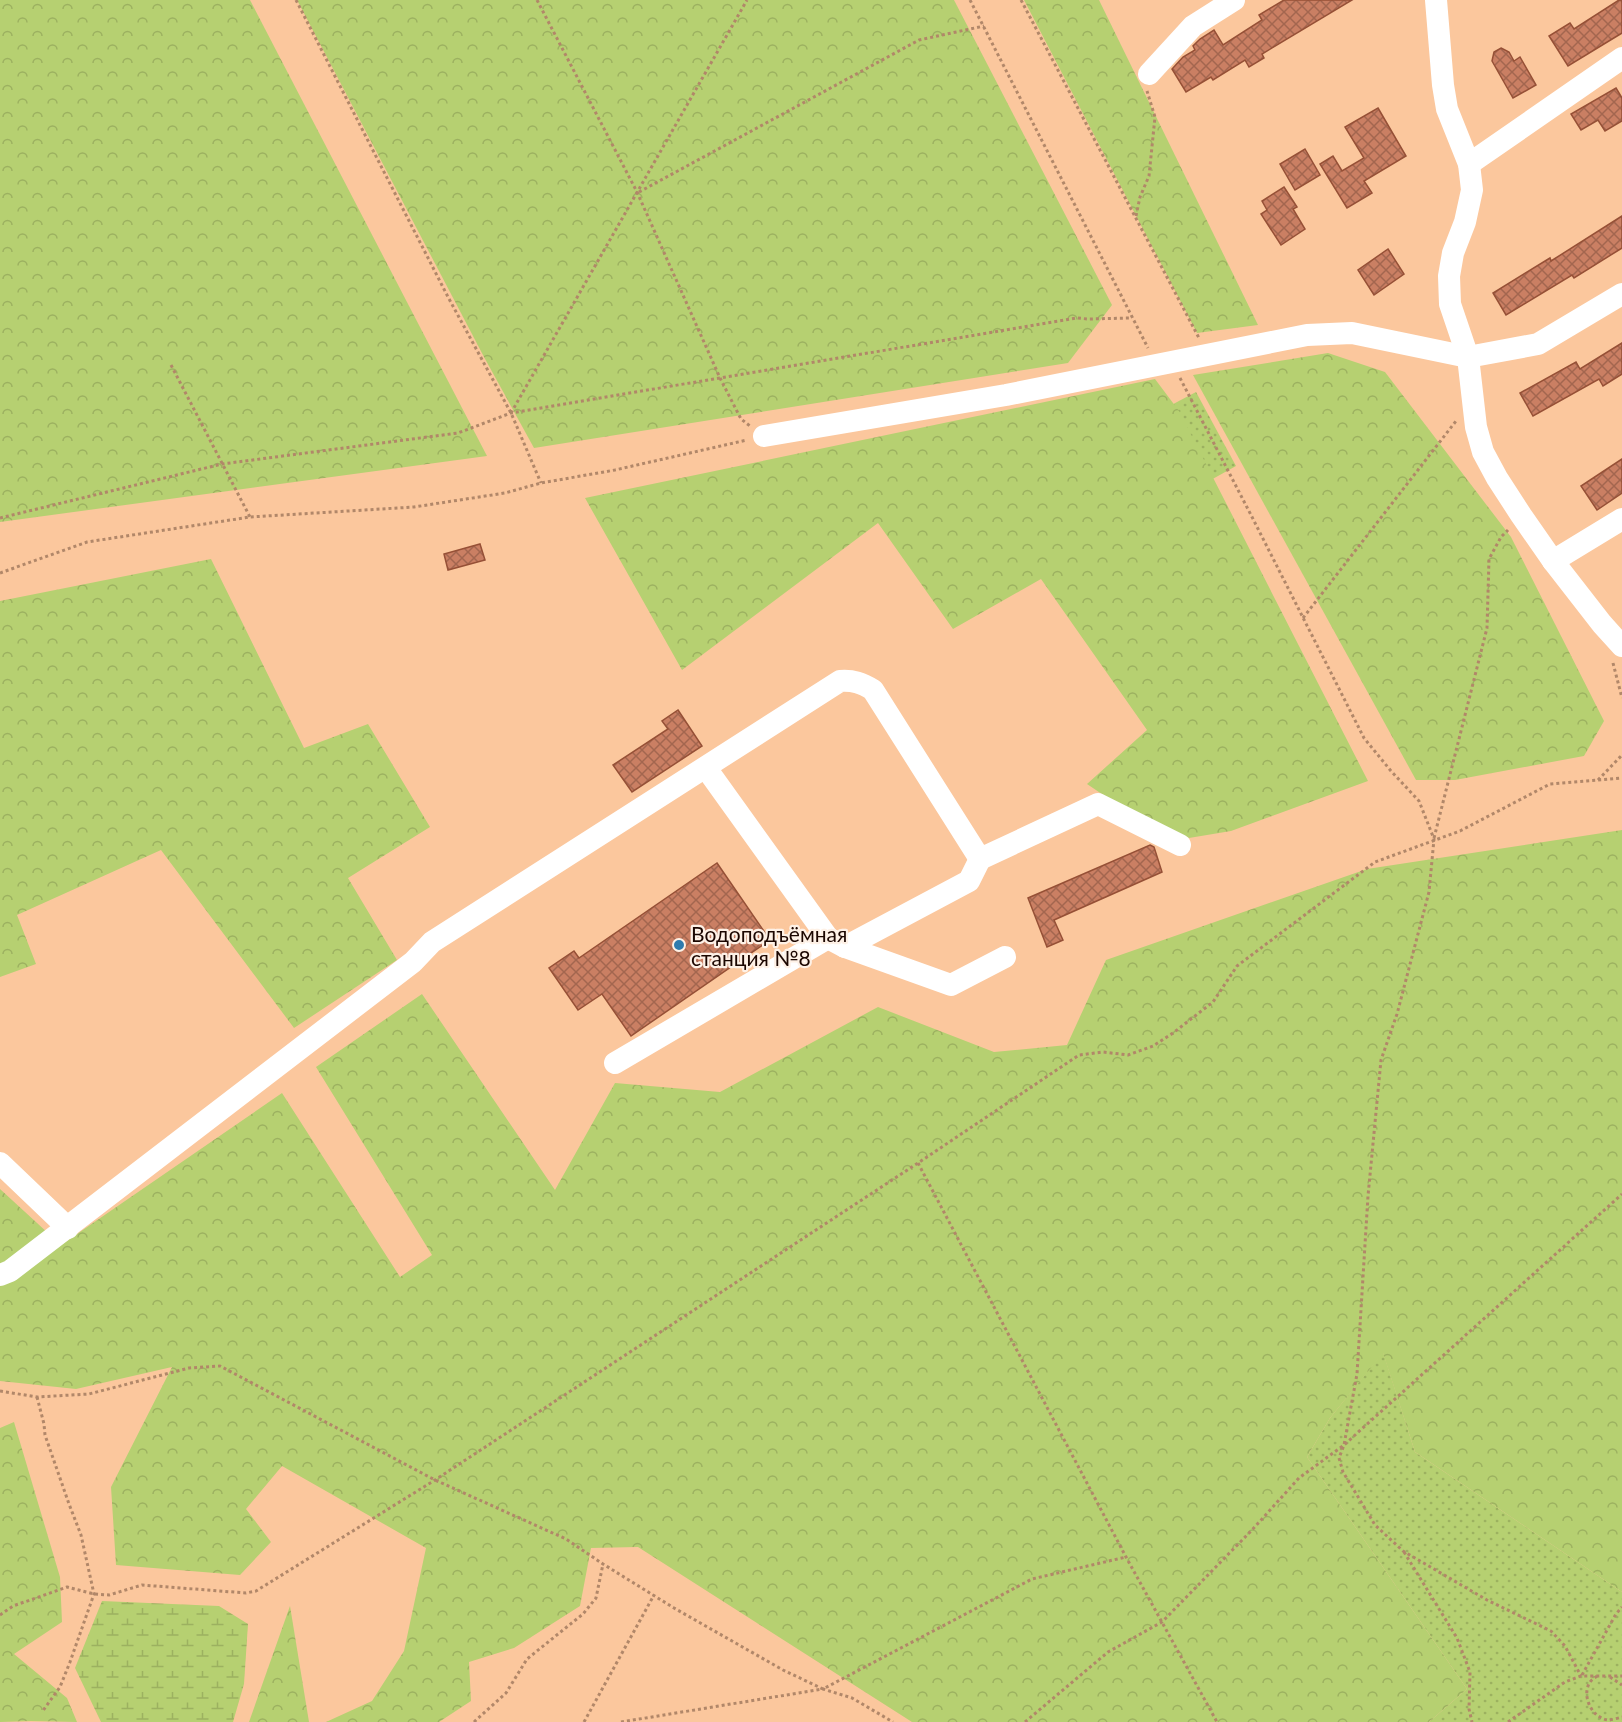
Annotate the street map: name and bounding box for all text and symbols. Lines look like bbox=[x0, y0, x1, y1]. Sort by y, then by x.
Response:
place label: Водоподъёмная станция №8 bbox=[691, 921, 847, 970]
marker: Водоподъёмная станция №8 bbox=[672, 938, 686, 952]

